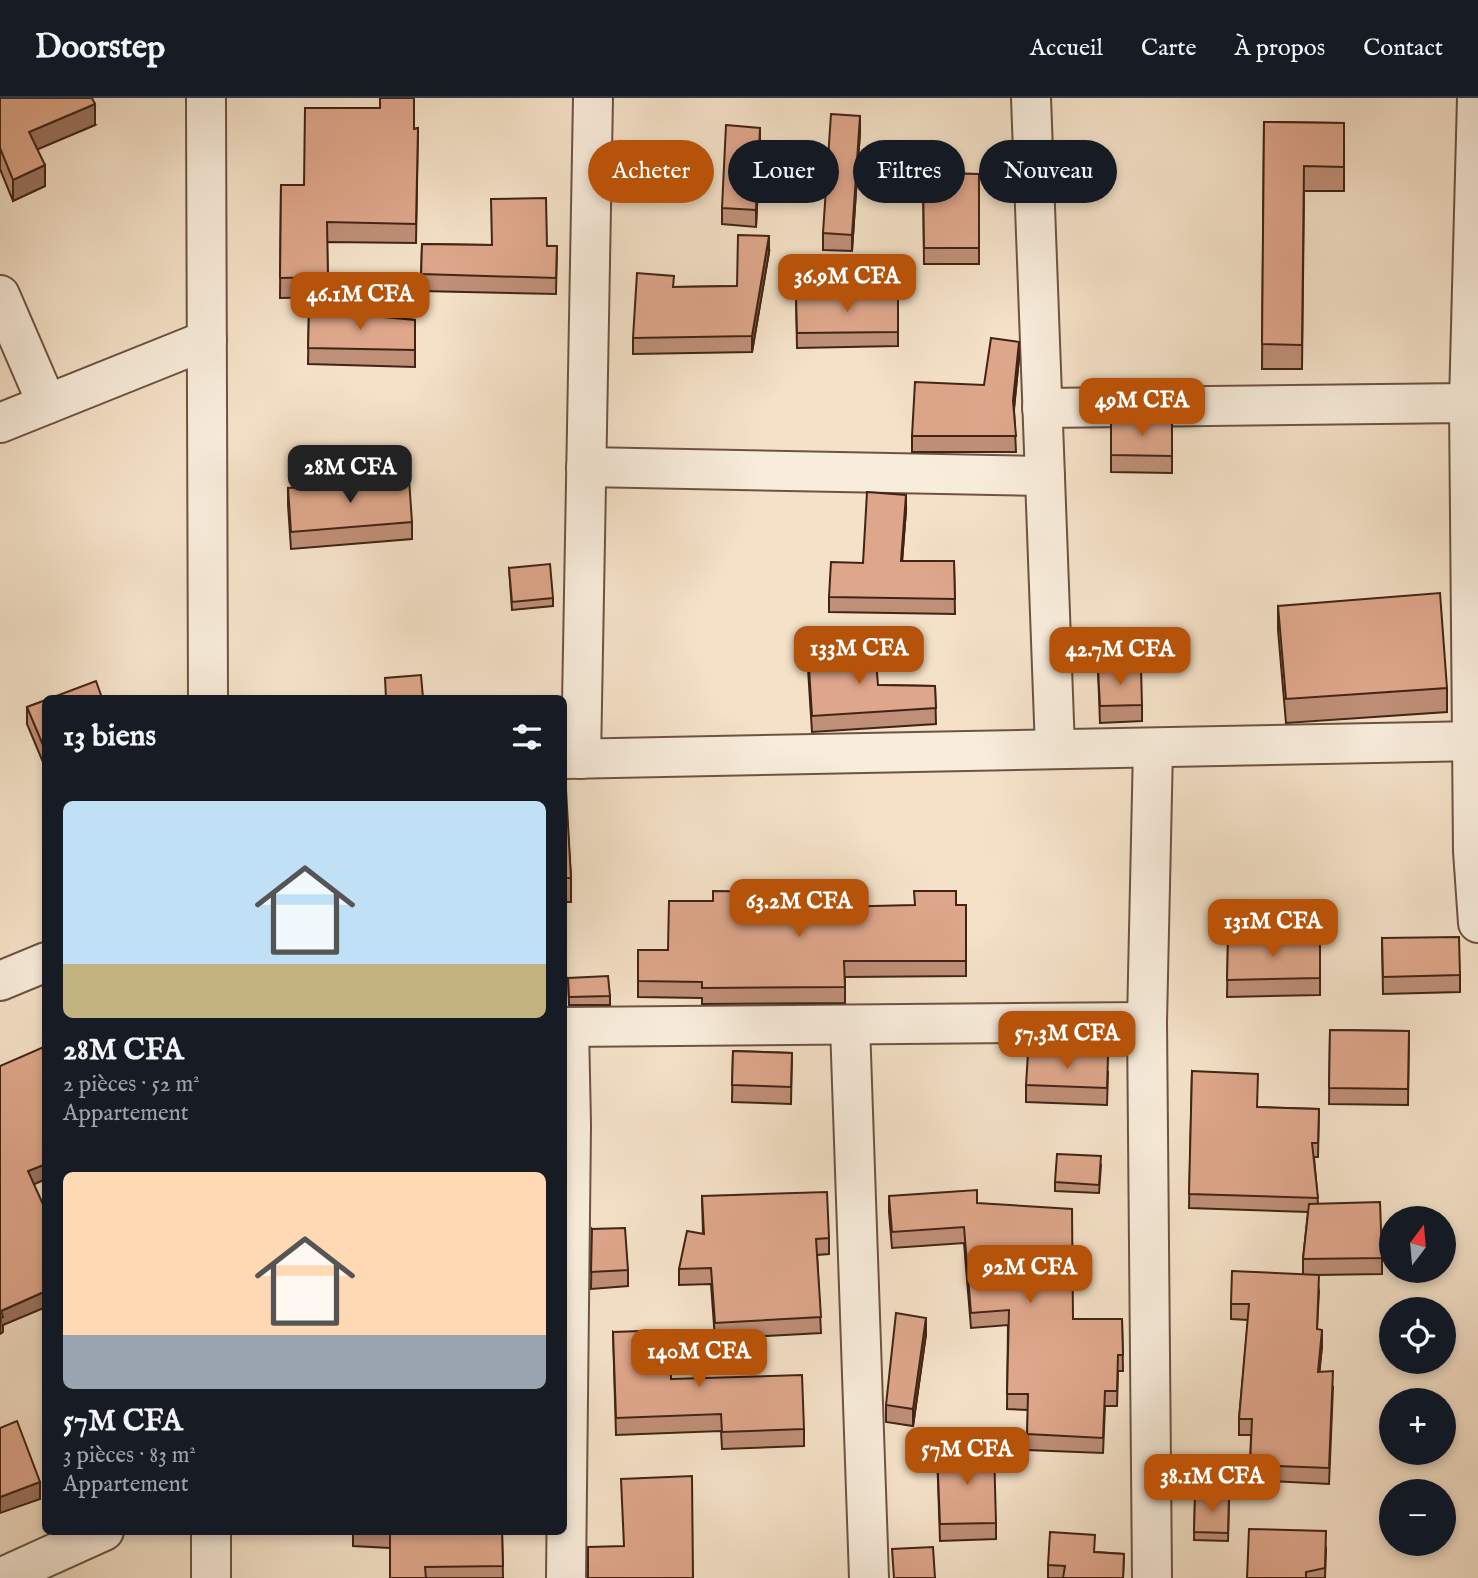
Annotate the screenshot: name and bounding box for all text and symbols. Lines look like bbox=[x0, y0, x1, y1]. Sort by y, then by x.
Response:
text: Doorstep bbox=[35, 27, 165, 69]
text: Accueil bbox=[1030, 33, 1103, 64]
text: Carte bbox=[1141, 33, 1197, 64]
text: À propos bbox=[1235, 33, 1325, 64]
text: Contact bbox=[1363, 33, 1443, 64]
chip: Acheter bbox=[588, 140, 714, 203]
chip: Louer bbox=[728, 140, 839, 203]
chip: Filtres bbox=[853, 140, 965, 203]
chip: Nouveau bbox=[979, 140, 1117, 203]
pin: 36.9M CFA bbox=[767, 254, 927, 314]
text: 36.9M CFA bbox=[794, 262, 900, 291]
pin: 46.1M CFA bbox=[280, 272, 440, 332]
text: 46.1M CFA bbox=[306, 280, 414, 309]
pin: 49M CFA bbox=[1077, 378, 1207, 438]
text: 49M CFA bbox=[1095, 386, 1189, 415]
pin: 28M CFA bbox=[285, 446, 415, 505]
text: 28M CFA bbox=[304, 453, 396, 482]
pin: 133M CFA bbox=[787, 626, 931, 686]
pin: 42.7M CFA bbox=[1040, 628, 1200, 687]
text: 133M CFA bbox=[810, 634, 908, 663]
text: 42.7M CFA bbox=[1065, 635, 1175, 664]
text: 13 biens bbox=[63, 718, 156, 756]
icon: filters bbox=[508, 718, 546, 756]
icon: home bbox=[242, 847, 368, 973]
pin: 63.2M CFA bbox=[719, 880, 879, 939]
text: 63.2M CFA bbox=[746, 887, 852, 916]
pin: 131M CFA bbox=[1201, 900, 1345, 959]
text: 131M CFA bbox=[1224, 907, 1322, 936]
pin: 57.3M CFA bbox=[987, 1012, 1147, 1071]
text: 57.3M CFA bbox=[1014, 1019, 1120, 1048]
text: 28M CFA bbox=[63, 1032, 184, 1070]
text: 2 pièces · 52 m² bbox=[63, 1070, 200, 1099]
text: Appartement bbox=[63, 1099, 189, 1128]
north arrow bbox=[1379, 1206, 1456, 1283]
map controls bbox=[1379, 1206, 1456, 1556]
icon: home bbox=[242, 1218, 368, 1344]
pin: 92M CFA bbox=[965, 1246, 1095, 1305]
text: 92M CFA bbox=[983, 1253, 1077, 1282]
button: locate bbox=[1379, 1297, 1456, 1374]
pin: 140M CFA bbox=[627, 1330, 771, 1389]
text: 140M CFA bbox=[647, 1337, 751, 1366]
button: + bbox=[1379, 1388, 1456, 1465]
text: 57M CFA bbox=[63, 1403, 183, 1441]
pin: 57M CFA bbox=[902, 1428, 1032, 1487]
text: 57M CFA bbox=[921, 1435, 1013, 1464]
text: 3 pièces · 83 m² bbox=[63, 1441, 196, 1470]
pin: 38.1M CFA bbox=[1132, 1454, 1292, 1514]
text: 38.1M CFA bbox=[1160, 1462, 1264, 1491]
text: Appartement bbox=[63, 1470, 189, 1499]
button: − bbox=[1379, 1479, 1456, 1556]

